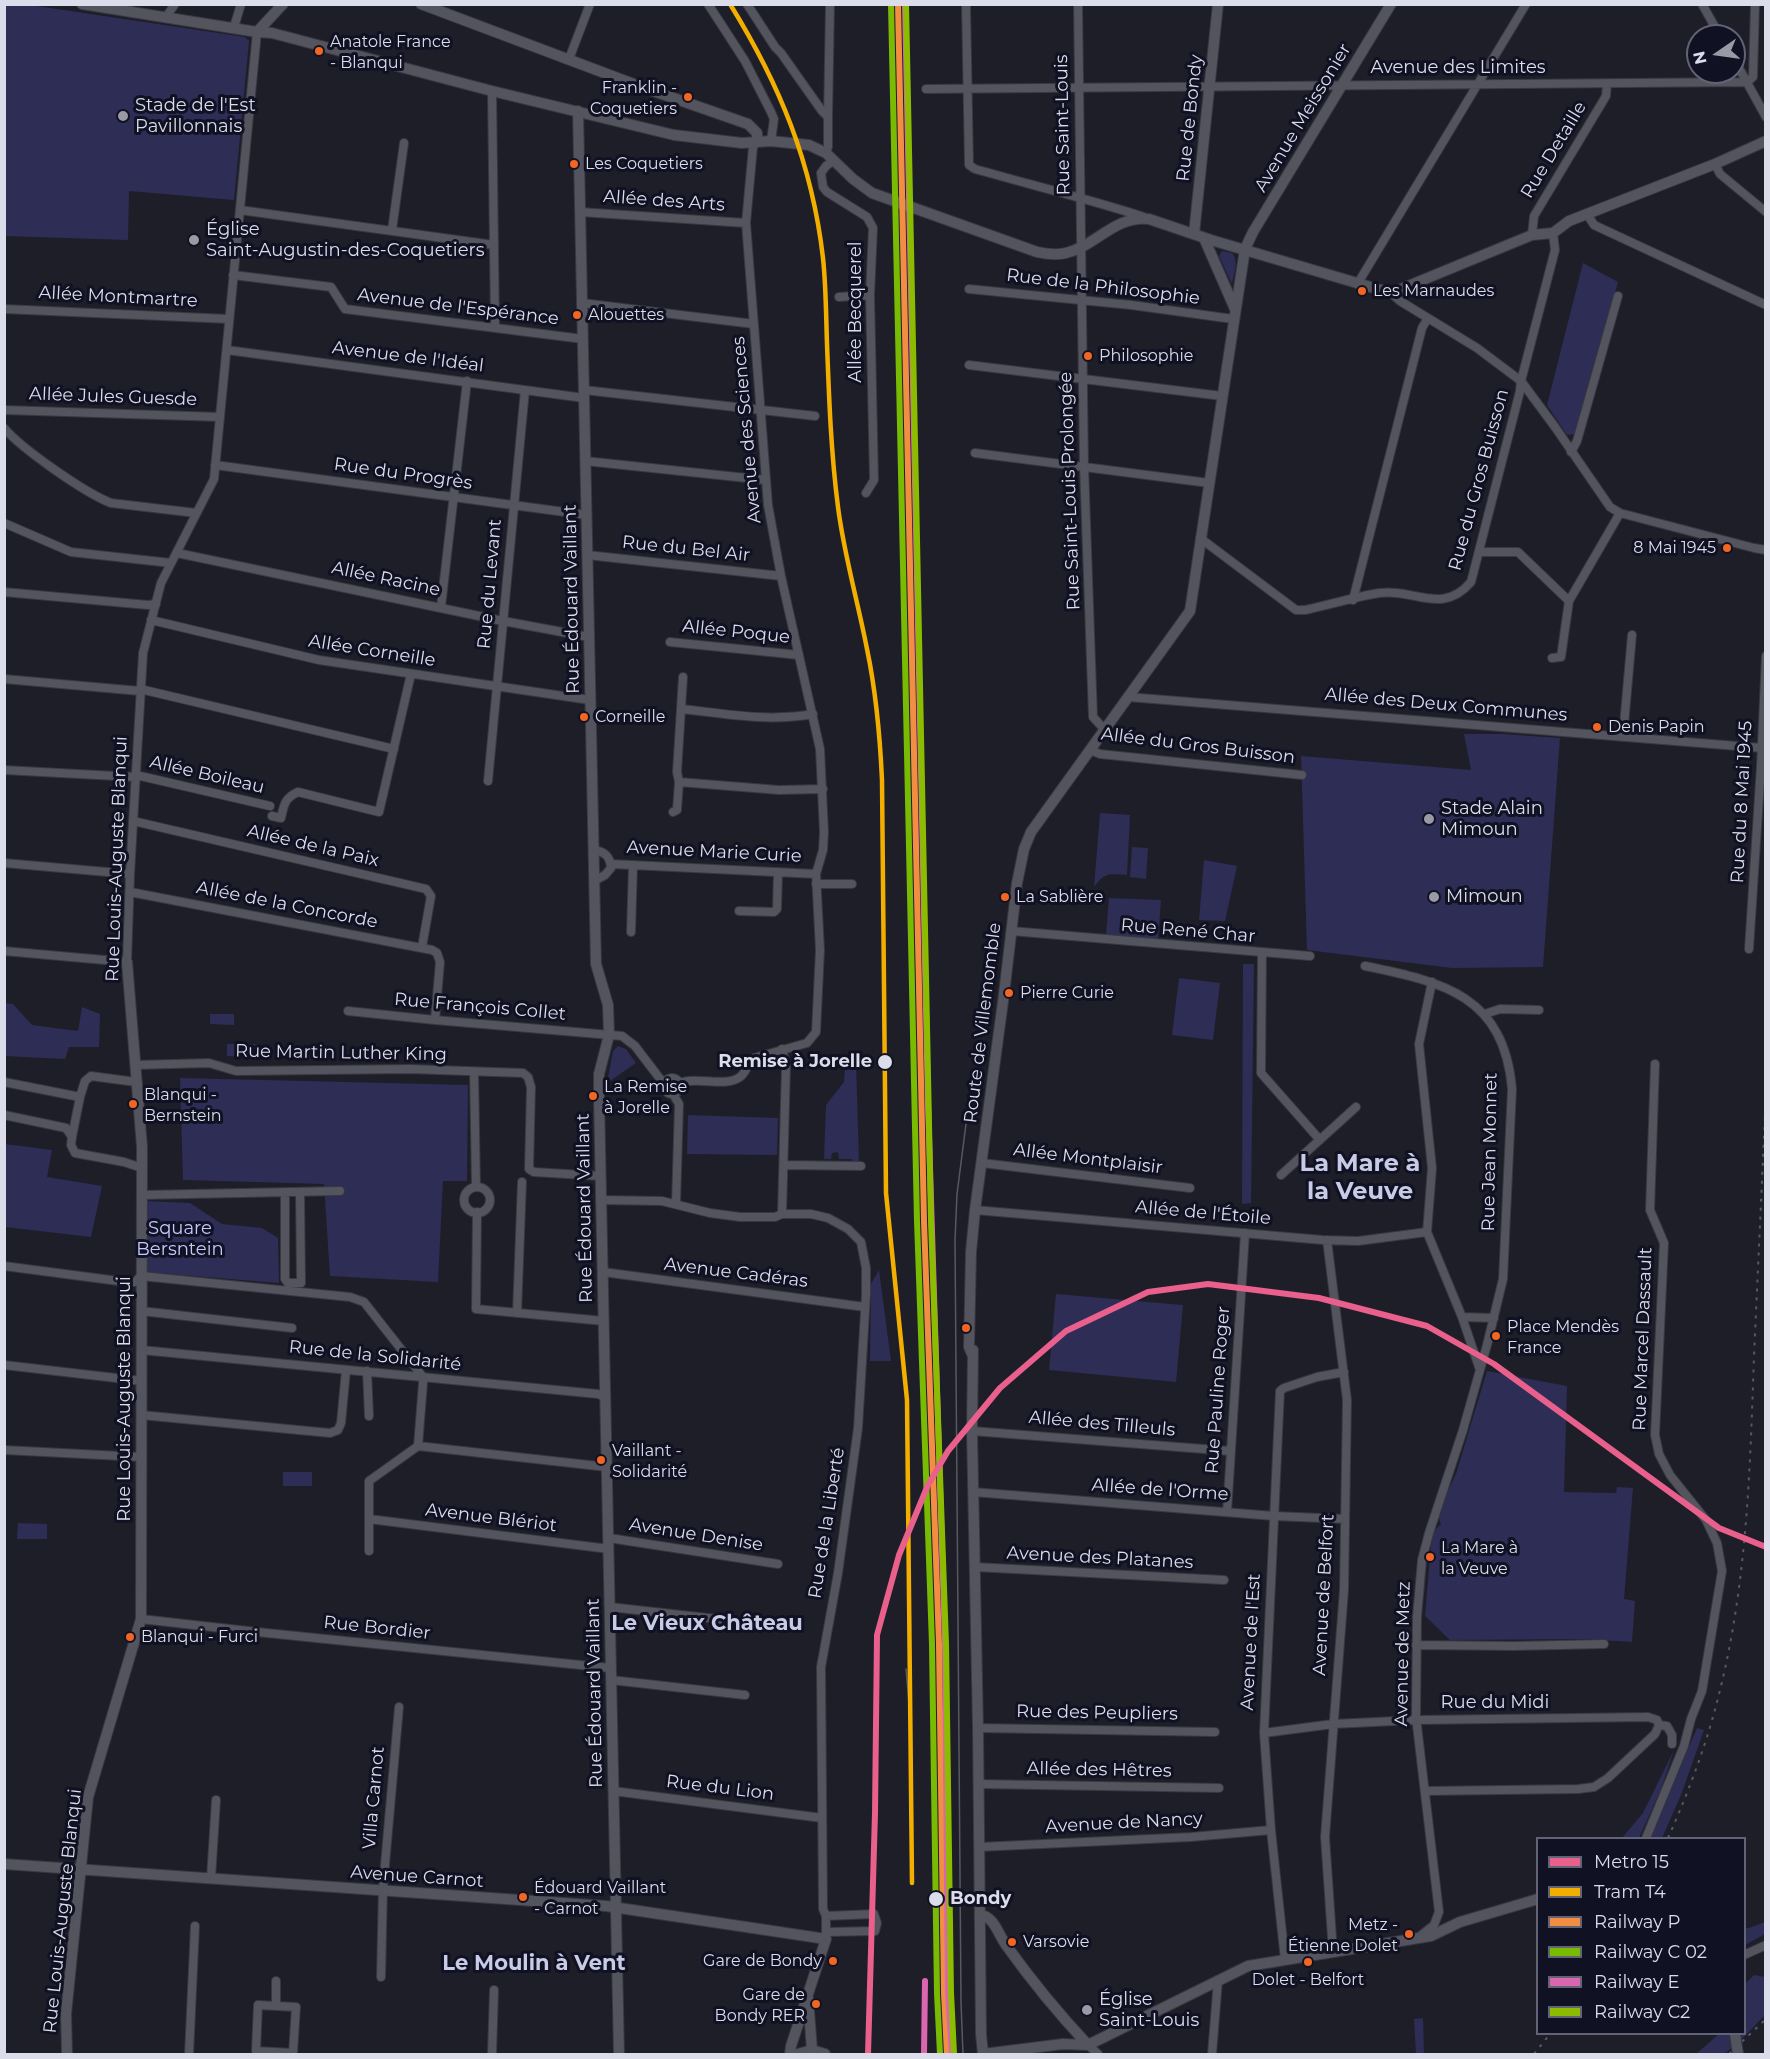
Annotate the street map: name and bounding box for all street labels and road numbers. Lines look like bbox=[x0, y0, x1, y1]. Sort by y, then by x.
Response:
street label: Avenue Meissonier bbox=[1250, 40, 1356, 196]
street label: Rue Saint-Louis bbox=[1051, 54, 1075, 196]
street label: Rue de Bondy bbox=[1173, 54, 1207, 182]
street label: Avenue des Limites bbox=[1370, 57, 1546, 79]
street label: Rue Detaille bbox=[1517, 98, 1591, 202]
street label: Allée des Arts bbox=[602, 186, 726, 216]
street label: Allée Becquerel bbox=[845, 241, 867, 383]
street label: Rue de la Philosophie bbox=[1005, 264, 1201, 310]
street label: Allée Montmartre bbox=[38, 282, 198, 312]
street label: Avenue de l'Espérance bbox=[356, 284, 560, 330]
street label: Avenue des Sciences bbox=[728, 336, 766, 524]
street label: Avenue de l'Idéal bbox=[331, 337, 485, 377]
street label: Rue Saint-Louis Prolongée bbox=[1055, 371, 1085, 611]
street label: Allée Jules Guesde bbox=[29, 383, 197, 411]
street label: Rue du Gros Buisson bbox=[1444, 387, 1514, 573]
street label: Rue du Progrès bbox=[332, 454, 474, 494]
street label: Rue Édouard Vaillant bbox=[560, 504, 584, 694]
street label: Rue du Levant bbox=[474, 518, 506, 650]
street label: Rue du Bel Air bbox=[621, 532, 751, 566]
street label: Allée Racine bbox=[330, 557, 442, 601]
street label: Allée Poque bbox=[681, 616, 791, 648]
street label: Allée Corneille bbox=[307, 630, 437, 672]
street label: Allée des Deux Communes bbox=[1324, 684, 1568, 726]
street label: Rue du 8 Mai 1945 bbox=[1727, 720, 1757, 884]
street label: Allée du Gros Buisson bbox=[1100, 723, 1296, 769]
street label: Rue Louis-Auguste Blanqui bbox=[102, 736, 132, 982]
street label: Allée Boileau bbox=[148, 751, 266, 799]
street label: Allée de la Paix bbox=[245, 820, 381, 872]
street label: Avenue Marie Curie bbox=[626, 837, 802, 867]
street label: Allée de la Concorde bbox=[195, 877, 379, 933]
street label: Rue René Char bbox=[1120, 914, 1256, 948]
street label: Route de Villemomble bbox=[960, 922, 1006, 1124]
street label: Rue François Collet bbox=[393, 989, 567, 1025]
street label: Rue Martin Luther King bbox=[235, 1040, 447, 1066]
street label: Rue Jean Monnet bbox=[1478, 1072, 1502, 1232]
street label: Rue Édouard Vaillant bbox=[573, 1113, 597, 1303]
street label: Allée Montplaisir bbox=[1012, 1139, 1164, 1179]
street label: Allée de l'Étoile bbox=[1134, 1196, 1272, 1230]
street label: Rue Marcel Dassault bbox=[1629, 1247, 1657, 1431]
street label: Avenue Cadéras bbox=[663, 1253, 809, 1293]
street label: Rue Louis-Auguste Blanqui bbox=[114, 1276, 136, 1522]
street label: Rue Pauline Roger bbox=[1201, 1305, 1235, 1475]
street label: Rue de la Solidarité bbox=[288, 1336, 462, 1376]
street label: Allée des Tilleuls bbox=[1028, 1407, 1176, 1441]
street label: Rue de la Liberté bbox=[804, 1446, 850, 1600]
street label: Allée de l'Orme bbox=[1091, 1474, 1229, 1506]
street label: Avenue Blériot bbox=[424, 1499, 558, 1537]
street label: Avenue Denise bbox=[628, 1514, 764, 1556]
street label: Avenue de Belfort bbox=[1309, 1514, 1339, 1676]
street label: Avenue des Platanes bbox=[1006, 1542, 1194, 1574]
street label: Avenue de l'Est bbox=[1237, 1573, 1265, 1711]
street label: Avenue de Metz bbox=[1391, 1581, 1415, 1727]
street label: Rue Édouard Vaillant bbox=[583, 1598, 607, 1788]
street label: Rue Bordier bbox=[322, 1612, 432, 1644]
street label: Rue du Midi bbox=[1441, 1692, 1549, 1714]
street label: Rue des Peupliers bbox=[1016, 1701, 1178, 1725]
street label: Villa Carnot bbox=[359, 1746, 389, 1850]
street label: Allée des Hêtres bbox=[1026, 1758, 1172, 1782]
street label: Rue du Lion bbox=[665, 1771, 775, 1805]
street label: Rue Louis-Auguste Blanqui bbox=[39, 1788, 87, 2034]
street label: Avenue de Nancy bbox=[1045, 1808, 1203, 1838]
street label: Avenue Carnot bbox=[350, 1862, 484, 1892]

